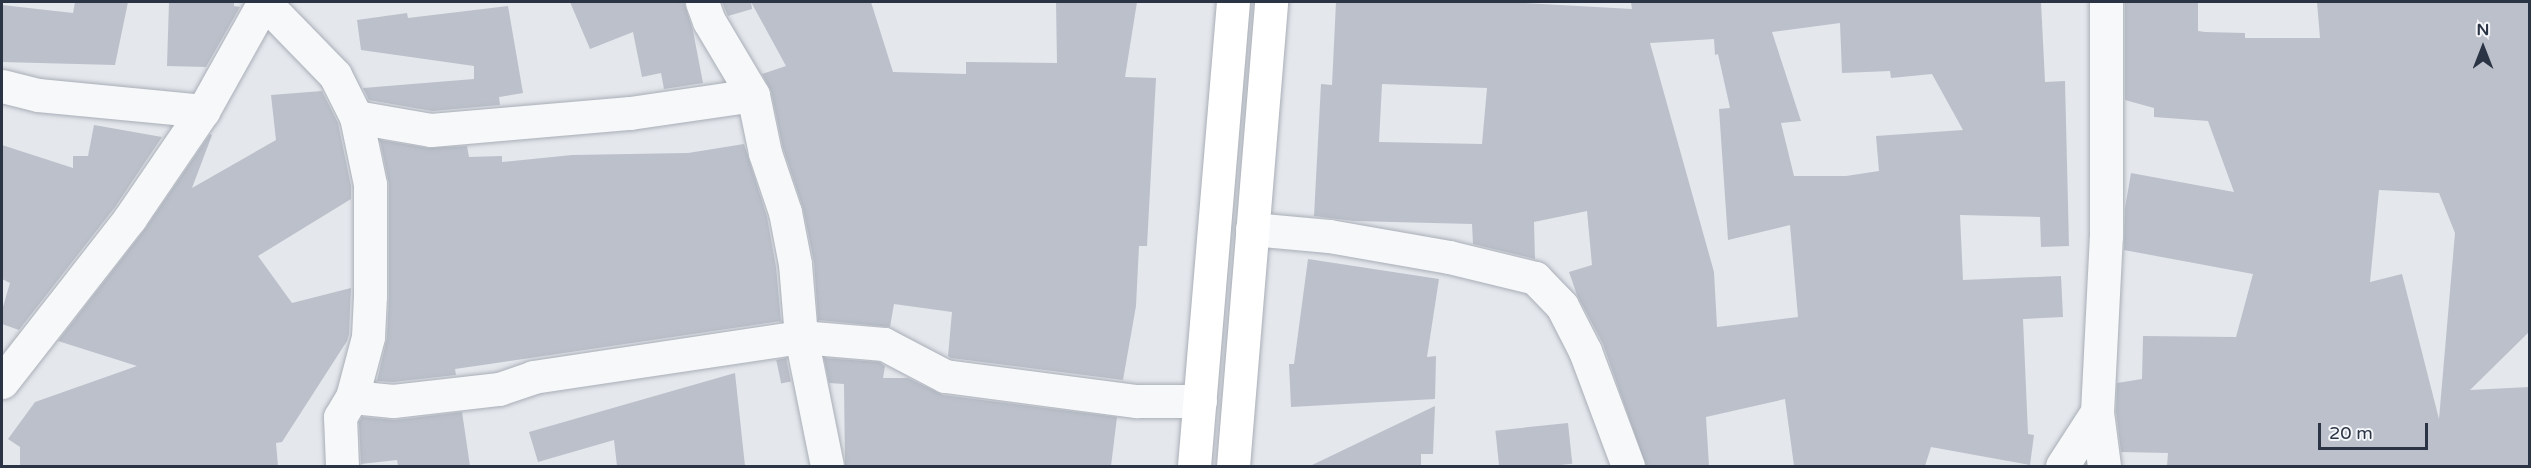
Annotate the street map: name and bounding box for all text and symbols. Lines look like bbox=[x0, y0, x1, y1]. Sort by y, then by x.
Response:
north arrow bbox=[2453, 18, 2513, 78]
text: N bbox=[2477, 20, 2489, 40]
scale bar bbox=[2321, 411, 2430, 449]
text: 20 m bbox=[2329, 422, 2373, 444]

